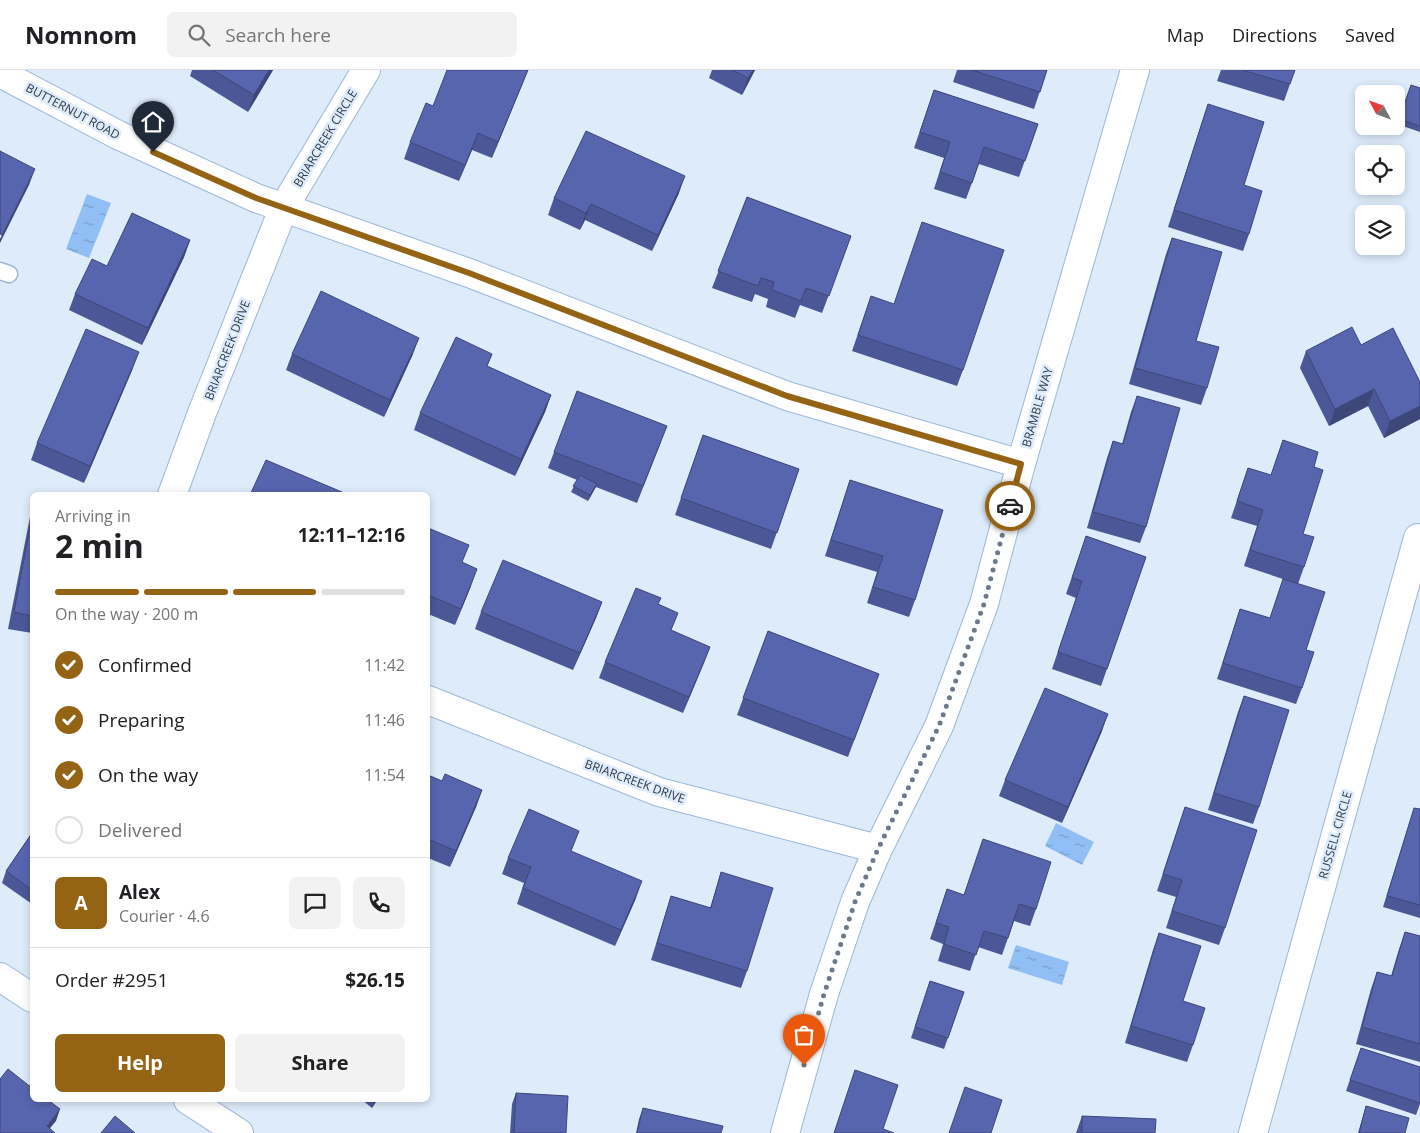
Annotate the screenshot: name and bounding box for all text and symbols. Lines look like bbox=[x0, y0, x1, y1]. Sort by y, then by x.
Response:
search box bbox=[167, 12, 517, 57]
text: Nomnom bbox=[25, 18, 137, 51]
icon: search bbox=[185, 21, 213, 49]
text: Search here bbox=[225, 22, 331, 48]
text: Map bbox=[1167, 23, 1204, 47]
text: Directions bbox=[1232, 23, 1317, 47]
text: Saved bbox=[1345, 23, 1395, 47]
street label: BUTTERNUT ROAD bbox=[23, 79, 123, 143]
north arrow bbox=[1355, 85, 1405, 135]
map controls bbox=[1355, 85, 1405, 255]
street label: BRIARCREEK CIRCLE bbox=[289, 86, 361, 190]
pin bbox=[132, 101, 174, 152]
icon: home bbox=[139, 108, 167, 136]
button: locate bbox=[1355, 145, 1405, 195]
button: layers bbox=[1355, 205, 1405, 255]
street label: BRIARCREEK DRIVE bbox=[200, 298, 254, 402]
street label: BRAMBLE WAY bbox=[1017, 365, 1057, 449]
courier bbox=[985, 481, 1035, 531]
icon: car bbox=[996, 492, 1024, 520]
text: Arriving in bbox=[55, 505, 131, 527]
text: 12:11–12:16 bbox=[298, 522, 405, 548]
text: 2 min bbox=[55, 524, 144, 567]
text: On the way · 200 m bbox=[55, 603, 198, 625]
icon: check bbox=[55, 651, 83, 679]
text: Confirmed bbox=[98, 652, 192, 678]
text: 11:42 bbox=[364, 654, 405, 676]
icon: check bbox=[55, 706, 83, 734]
text: Preparing bbox=[98, 707, 185, 733]
text: 11:46 bbox=[364, 709, 405, 731]
street label: BRIARCREEK DRIVE bbox=[582, 755, 688, 807]
icon: check bbox=[55, 761, 83, 789]
text: On the way bbox=[98, 762, 198, 788]
text: 11:54 bbox=[364, 764, 405, 786]
street label: RUSSELL CIRCLE bbox=[1314, 789, 1356, 881]
text: Delivered bbox=[98, 817, 182, 843]
button: chat bbox=[289, 877, 341, 929]
button: phone bbox=[353, 877, 405, 929]
text: Alex bbox=[119, 879, 160, 905]
text: A bbox=[74, 890, 88, 916]
text: Courier · 4.6 bbox=[119, 905, 210, 927]
text: Order #2951 bbox=[55, 967, 168, 993]
text: $26.15 bbox=[345, 967, 405, 993]
pin bbox=[783, 1014, 825, 1065]
icon: bag bbox=[790, 1021, 818, 1049]
button: Help bbox=[55, 1034, 225, 1092]
button: Share bbox=[235, 1034, 405, 1092]

